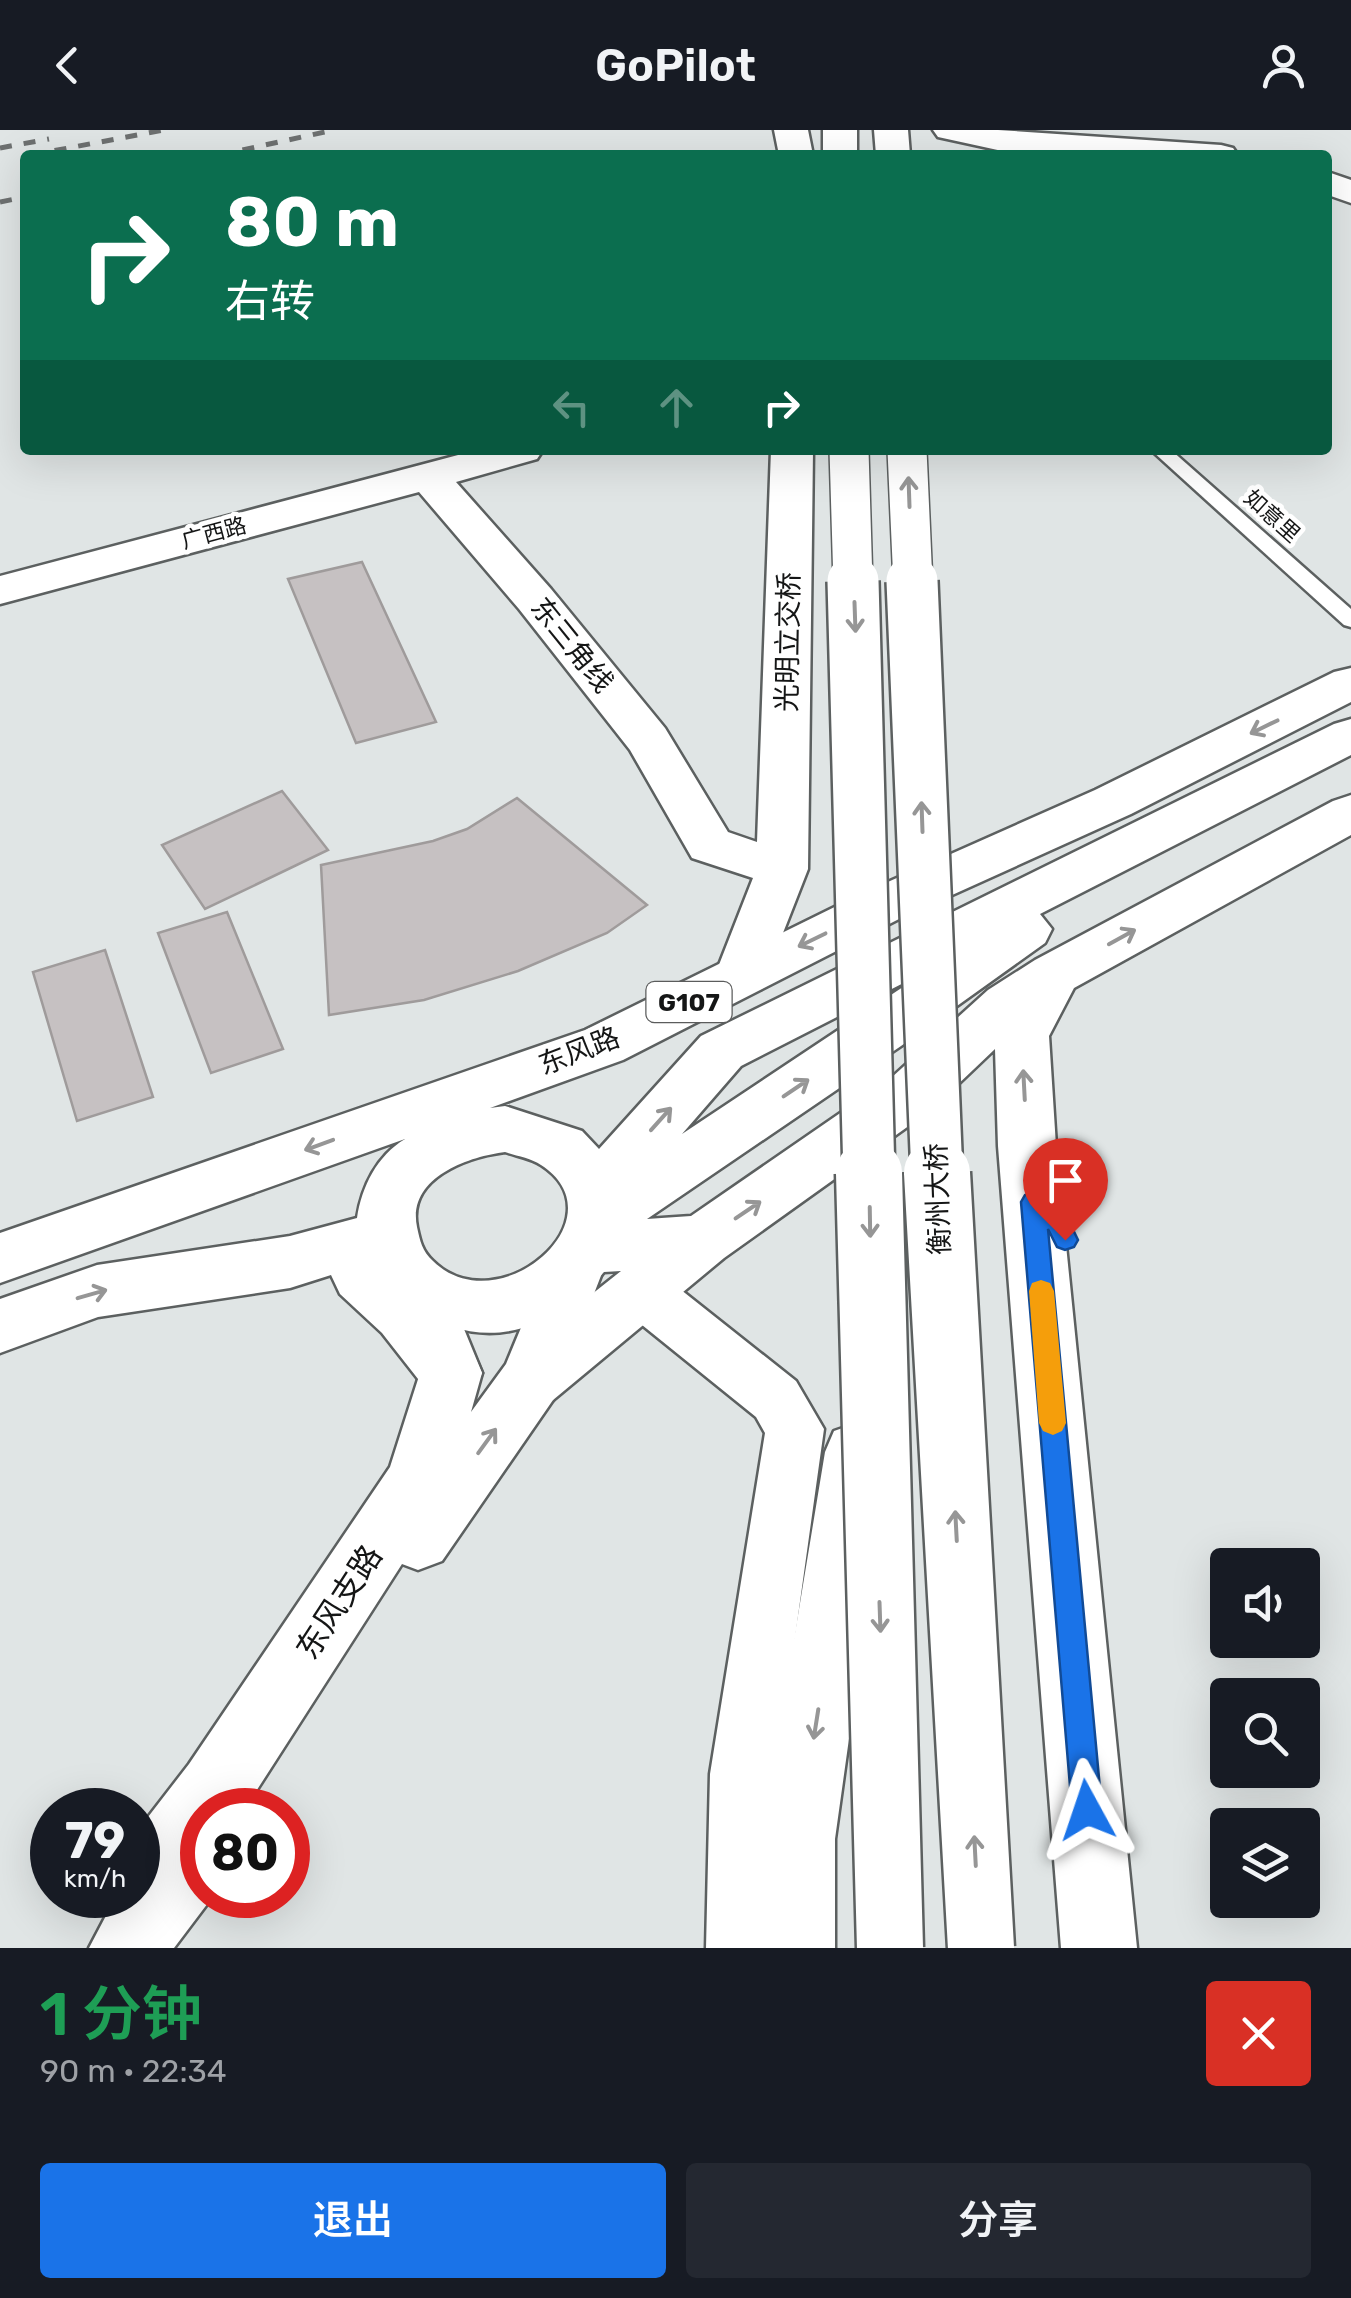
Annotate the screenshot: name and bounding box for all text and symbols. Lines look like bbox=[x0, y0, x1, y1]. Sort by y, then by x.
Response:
icon: back bbox=[40, 38, 95, 93]
icon: person bbox=[1256, 38, 1311, 93]
text: GoPilot bbox=[595, 39, 756, 92]
text: 80 m bbox=[225, 181, 399, 264]
icon: right bbox=[60, 190, 190, 320]
text: 右转 bbox=[225, 275, 315, 328]
icon: left bbox=[544, 380, 599, 435]
icon: ahead bbox=[649, 380, 704, 435]
icon: right bbox=[754, 380, 809, 435]
one-way arrow bbox=[899, 477, 918, 509]
street label: 如意里 bbox=[1238, 484, 1306, 548]
street label: 广西路 bbox=[179, 511, 249, 555]
street label: 光明立交桥 bbox=[770, 572, 806, 712]
street label: 东三角线 bbox=[524, 591, 620, 699]
one-way arrow bbox=[845, 601, 864, 633]
one-way arrow bbox=[1249, 718, 1279, 737]
one-way arrow bbox=[913, 802, 932, 834]
one-way arrow bbox=[1107, 927, 1137, 946]
one-way arrow bbox=[798, 932, 828, 951]
road number: G107 bbox=[646, 982, 732, 1022]
street label: 东风路 bbox=[534, 1021, 624, 1081]
one-way arrow bbox=[1015, 1070, 1034, 1102]
one-way arrow bbox=[782, 1078, 810, 1099]
one-way arrow bbox=[649, 1107, 672, 1132]
one-way arrow bbox=[304, 1137, 335, 1155]
pin bbox=[1023, 1138, 1108, 1241]
street label: 衡州大桥 bbox=[920, 1142, 956, 1256]
icon: arrive bbox=[1038, 1153, 1093, 1208]
one-way arrow bbox=[733, 1200, 761, 1221]
one-way arrow bbox=[860, 1206, 879, 1238]
one-way arrow bbox=[76, 1284, 107, 1302]
one-way arrow bbox=[476, 1428, 497, 1456]
one-way arrow bbox=[946, 1511, 965, 1543]
street label: 东风支路 bbox=[288, 1538, 390, 1666]
map controls bbox=[1210, 1548, 1320, 1918]
button: sound bbox=[1210, 1548, 1320, 1658]
one-way arrow bbox=[871, 1601, 890, 1633]
button: search bbox=[1210, 1678, 1320, 1788]
one-way arrow bbox=[806, 1707, 824, 1739]
position arrow bbox=[1035, 1758, 1139, 1862]
speed limit sign: 80 bbox=[180, 1788, 310, 1918]
button: layers bbox=[1210, 1808, 1320, 1918]
text: 79 bbox=[65, 1811, 125, 1871]
one-way arrow bbox=[965, 1835, 984, 1867]
text: km/h bbox=[64, 1864, 126, 1893]
text: 1 分钟 bbox=[40, 1979, 202, 2050]
button: close bbox=[1206, 1981, 1311, 2086]
text: 90 m · 22:34 bbox=[40, 2052, 227, 2090]
button: 退出 bbox=[40, 2163, 666, 2278]
button: 分享 bbox=[686, 2163, 1311, 2278]

